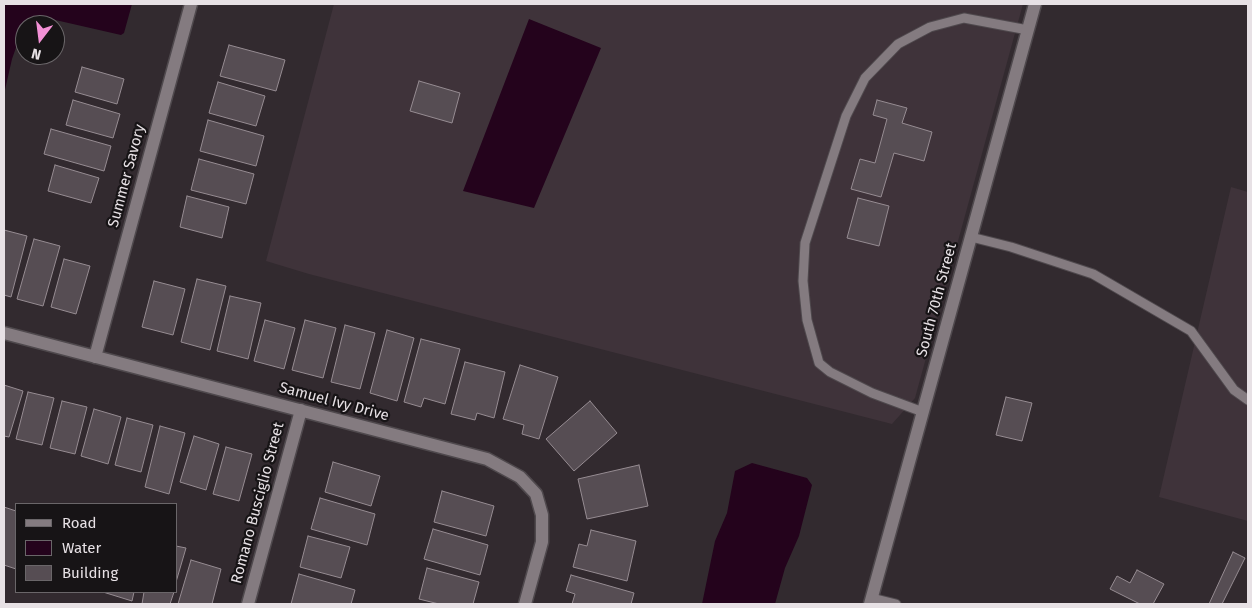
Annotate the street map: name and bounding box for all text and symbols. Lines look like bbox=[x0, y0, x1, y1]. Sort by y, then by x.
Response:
north arrow bbox=[15, 15, 65, 65]
text: N bbox=[30, 45, 43, 63]
street label: Summer Savory bbox=[105, 123, 149, 229]
street label: South 70th Street bbox=[913, 241, 961, 359]
street label: Samuel Ivy Drive bbox=[277, 379, 391, 425]
street label: Romano Busciglio Street bbox=[228, 420, 288, 586]
legend bbox=[15, 503, 178, 593]
text: Road bbox=[62, 514, 97, 532]
text: Water bbox=[62, 539, 101, 557]
text: Building bbox=[62, 564, 118, 582]

